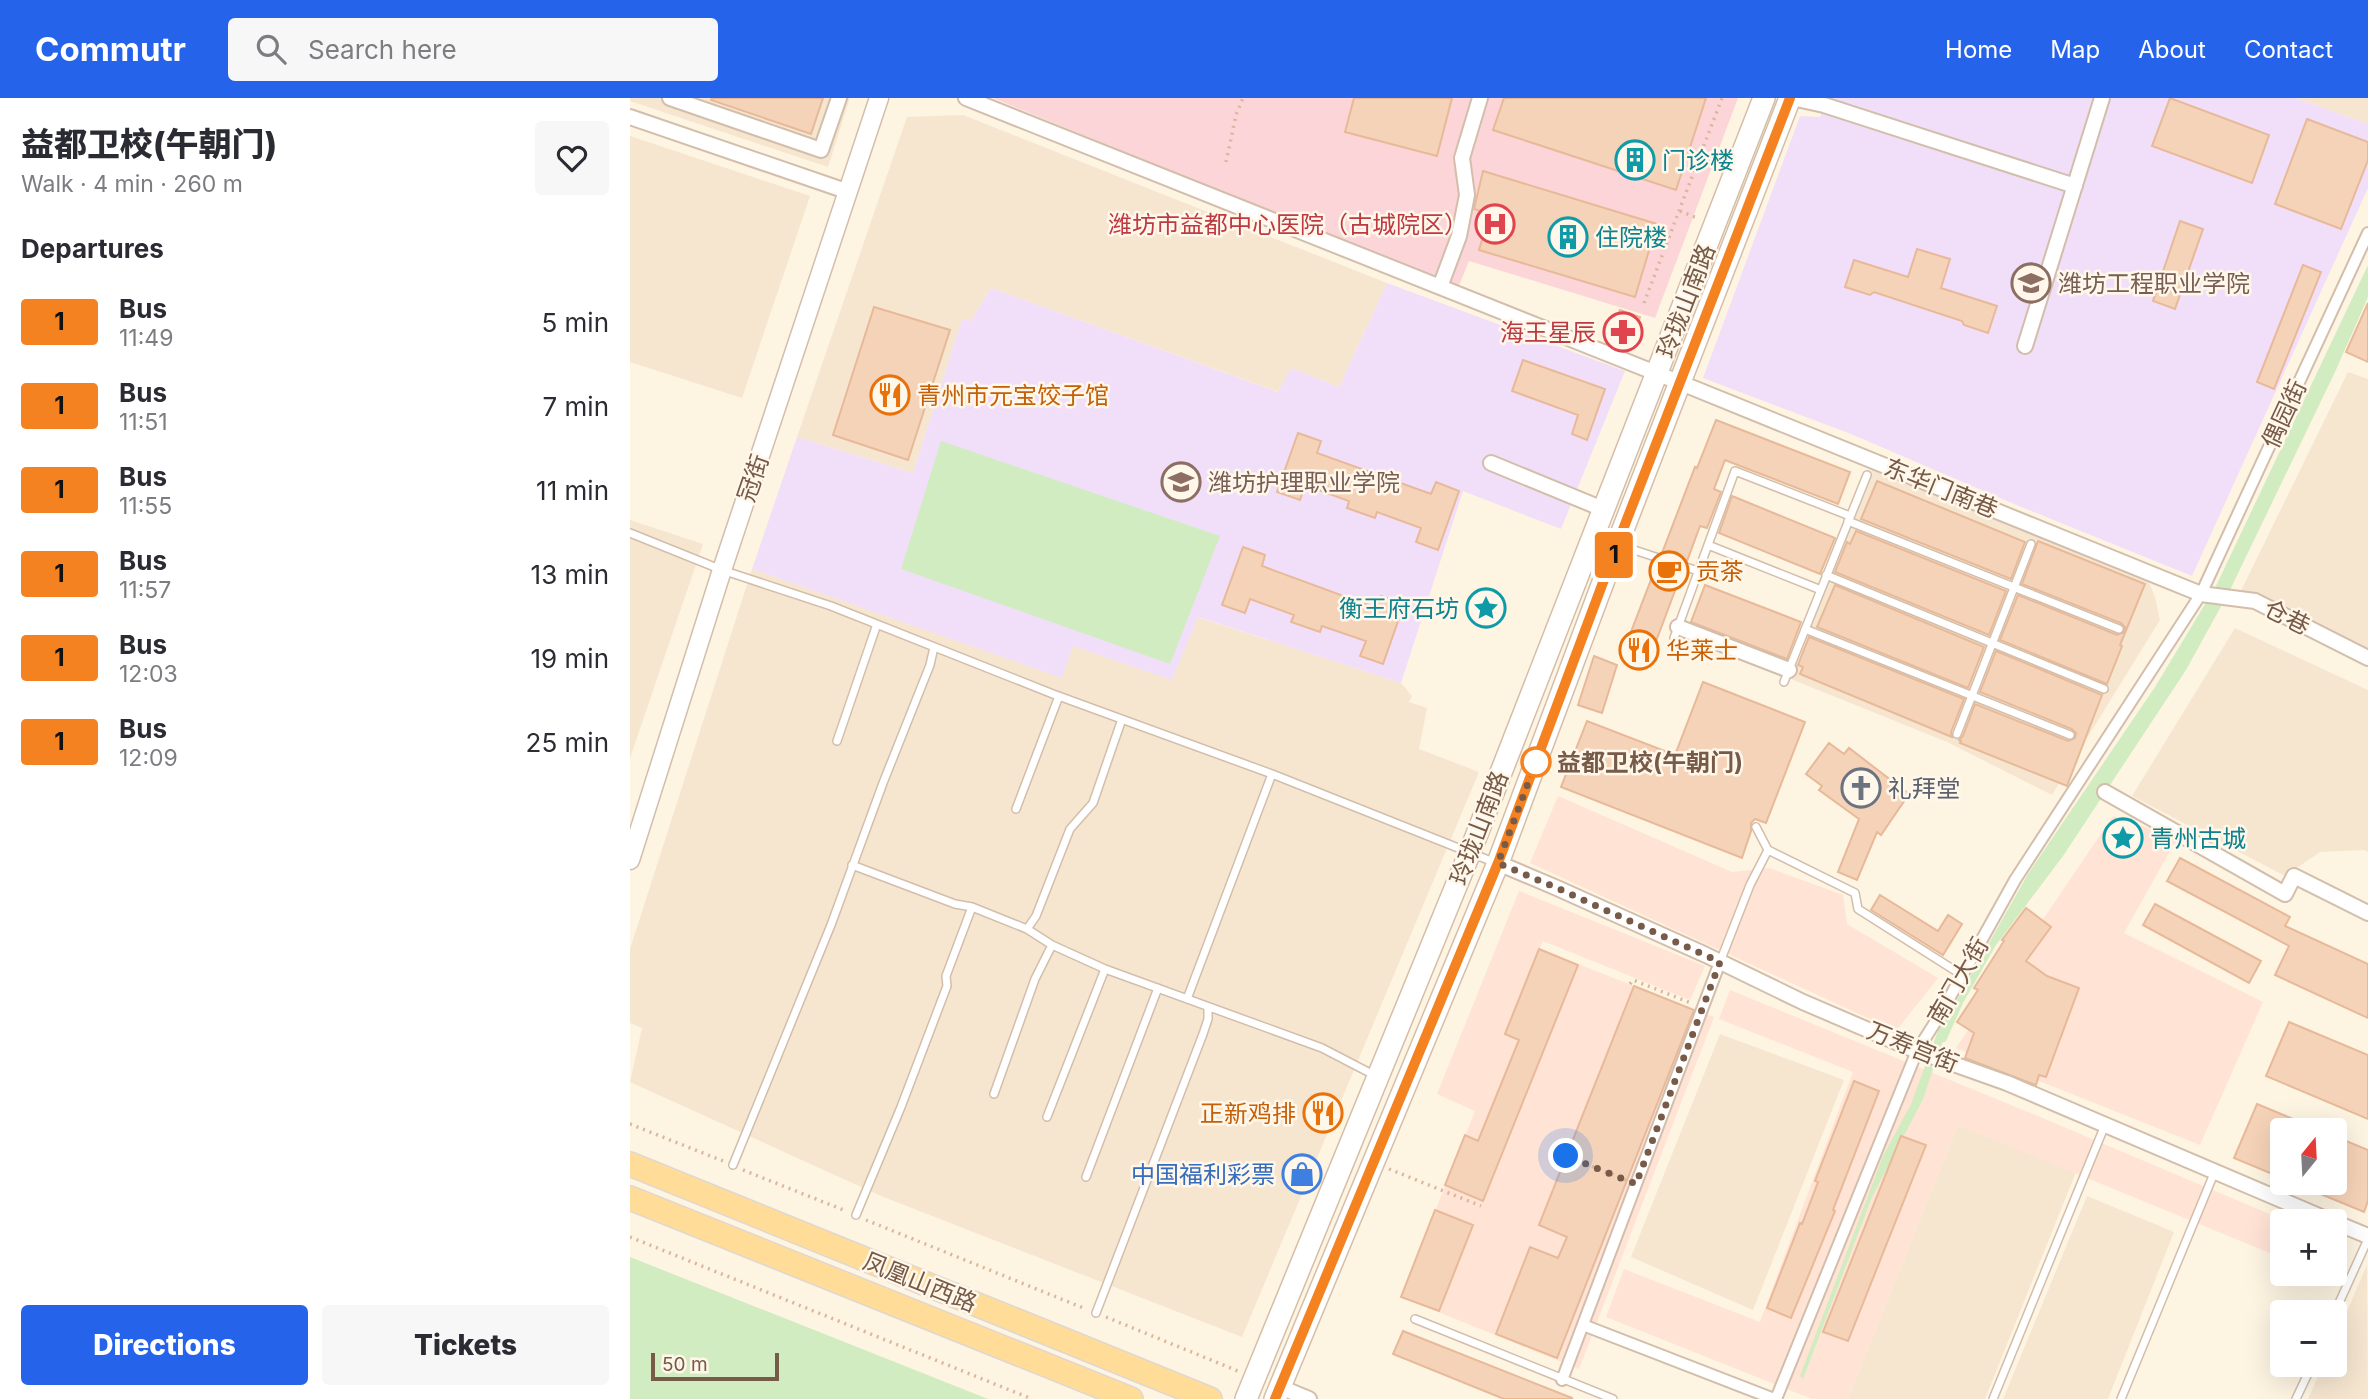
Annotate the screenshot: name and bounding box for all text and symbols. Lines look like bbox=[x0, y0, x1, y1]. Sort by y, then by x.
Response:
search box bbox=[228, 18, 718, 81]
text: Commutr bbox=[35, 29, 186, 69]
icon: search bbox=[252, 30, 290, 68]
text: Search here bbox=[308, 34, 457, 65]
text: Home bbox=[1945, 35, 2012, 64]
text: Map bbox=[2050, 35, 2100, 64]
text: About bbox=[2138, 35, 2206, 64]
text: Contact bbox=[2244, 35, 2333, 64]
button: heart bbox=[535, 121, 609, 195]
text: 益都卫校(午朝门) bbox=[21, 124, 277, 164]
building icon: 门诊楼 bbox=[1614, 139, 1656, 181]
place label: 门诊楼 bbox=[1662, 146, 1734, 175]
text: Walk · 4 min · 260 m bbox=[21, 170, 243, 198]
hospital icon: 潍坊市益都中心医院（古城院区） bbox=[1474, 203, 1516, 245]
place label: 潍坊市益都中心医院（古城院区） bbox=[1108, 210, 1468, 239]
building icon: 住院楼 bbox=[1547, 216, 1589, 258]
place label: 住院楼 bbox=[1595, 223, 1667, 252]
text: Departures bbox=[21, 233, 164, 264]
street label: 玲珑山南路 bbox=[1651, 240, 1721, 362]
school or university icon: 潍坊工程职业学院 bbox=[2010, 262, 2052, 304]
place label: 潍坊工程职业学院 bbox=[2058, 269, 2250, 298]
text: Bus bbox=[119, 293, 167, 324]
text: 1 bbox=[54, 307, 65, 336]
text: 5 min bbox=[541, 307, 609, 338]
pharmacy icon: 海王星辰 bbox=[1602, 311, 1644, 353]
place label: 海王星辰 bbox=[1500, 318, 1596, 347]
text: 11:49 bbox=[119, 324, 173, 352]
restaurant icon: 青州市元宝饺子馆 bbox=[869, 374, 911, 416]
street label: 偶园街 bbox=[2256, 375, 2312, 453]
text: Bus bbox=[119, 377, 167, 408]
place label: 青州市元宝饺子馆 bbox=[917, 381, 1109, 410]
text: 1 bbox=[54, 391, 65, 420]
text: 7 min bbox=[543, 391, 609, 422]
text: 11:51 bbox=[119, 408, 168, 436]
street label: 冠街 bbox=[731, 451, 775, 505]
street label: 东华门南巷 bbox=[1880, 452, 2002, 524]
text: Bus bbox=[119, 461, 167, 492]
school or university icon: 潍坊护理职业学院 bbox=[1160, 461, 1202, 503]
place label: 潍坊护理职业学院 bbox=[1208, 468, 1400, 497]
text: 1 bbox=[54, 475, 65, 504]
text: 11 min bbox=[536, 475, 609, 506]
text: 11:55 bbox=[119, 492, 172, 520]
line badge: 1 bbox=[1591, 532, 1637, 578]
text: 1 bbox=[1609, 540, 1619, 569]
text: Bus bbox=[119, 545, 167, 576]
cafe icon: 贡茶 bbox=[1648, 550, 1690, 592]
place label: 贡茶 bbox=[1696, 557, 1744, 586]
text: 1 bbox=[54, 559, 65, 588]
text: 13 min bbox=[531, 559, 609, 590]
text: 11:57 bbox=[119, 576, 171, 604]
place icon: 衡王府石坊 bbox=[1465, 587, 1507, 629]
street label: 仓巷 bbox=[2259, 593, 2315, 641]
place label: 衡王府石坊 bbox=[1339, 594, 1459, 623]
text: Bus bbox=[119, 629, 167, 660]
restaurant icon: 华莱士 bbox=[1618, 629, 1660, 671]
place label: 华莱士 bbox=[1666, 636, 1738, 665]
text: 1 bbox=[54, 643, 65, 672]
text: 19 min bbox=[531, 643, 609, 674]
text: 12:03 bbox=[119, 660, 178, 688]
text: Bus bbox=[119, 713, 167, 744]
text: 1 bbox=[54, 727, 65, 756]
text: 25 min bbox=[526, 727, 609, 758]
text: 12:09 bbox=[119, 744, 178, 772]
marker: 益都卫校(午朝门) bbox=[1521, 747, 1551, 777]
place label: 益都卫校(午朝门) bbox=[1557, 748, 1743, 777]
street label: 玲珑山南路 bbox=[1444, 767, 1514, 889]
church icon: 礼拜堂 bbox=[1840, 767, 1882, 809]
place label: 礼拜堂 bbox=[1888, 774, 1960, 803]
place icon: 青州古城 bbox=[2102, 817, 2144, 859]
place label: 青州古城 bbox=[2150, 824, 2246, 853]
street label: 南门大街 bbox=[1921, 932, 1995, 1030]
street label: 万寿宫街 bbox=[1863, 1016, 1963, 1078]
restaurant icon: 正新鸡排 bbox=[1302, 1092, 1344, 1134]
place label: 正新鸡排 bbox=[1200, 1099, 1296, 1128]
north arrow bbox=[2270, 1118, 2347, 1195]
map controls bbox=[2270, 1118, 2347, 1377]
your location bbox=[1548, 1138, 1583, 1173]
shop icon: 中国福利彩票 bbox=[1281, 1153, 1323, 1195]
place label: 中国福利彩票 bbox=[1131, 1160, 1275, 1189]
button: + bbox=[2270, 1209, 2347, 1286]
street label: 凤凰山西路 bbox=[859, 1246, 981, 1318]
button: − bbox=[2270, 1300, 2347, 1377]
button: Directions bbox=[21, 1305, 308, 1385]
button: Tickets bbox=[322, 1305, 609, 1385]
scale bar bbox=[651, 1350, 779, 1382]
text: 50 m bbox=[662, 1353, 708, 1376]

